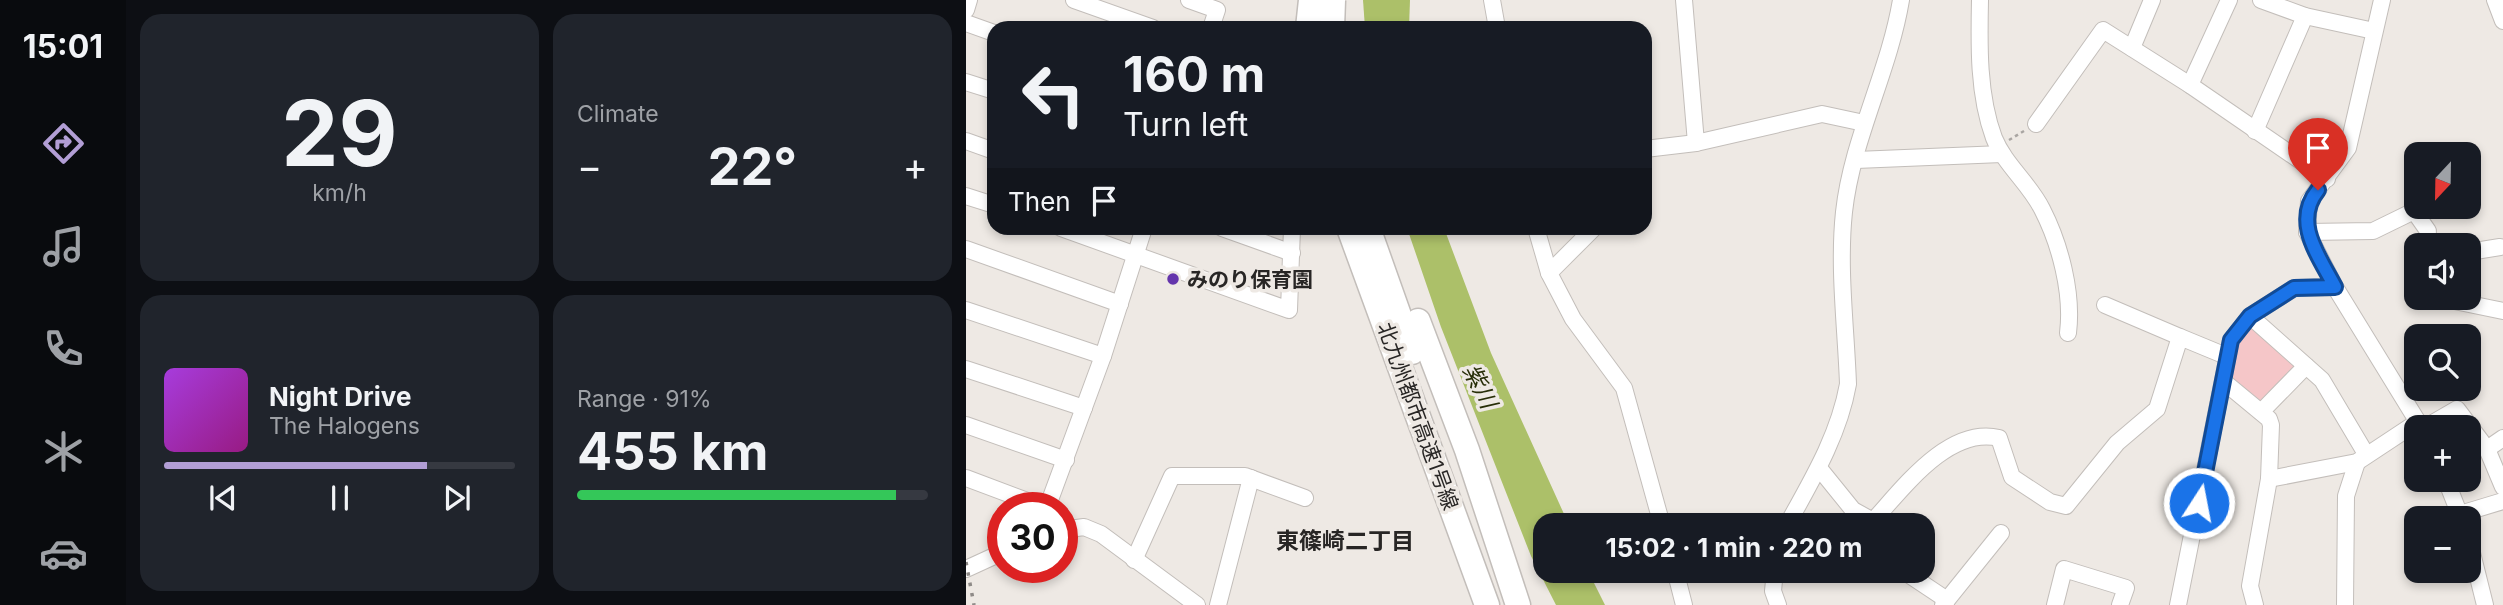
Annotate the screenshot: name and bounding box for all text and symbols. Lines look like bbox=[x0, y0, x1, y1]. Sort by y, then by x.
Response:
text: 15:01 bbox=[23, 27, 103, 66]
text: 160 m bbox=[1123, 45, 1265, 104]
icon: left bbox=[1008, 49, 1099, 140]
text: 29 bbox=[281, 78, 398, 188]
text: Climate bbox=[577, 100, 659, 128]
text: Turn left bbox=[1123, 105, 1248, 144]
pin bbox=[2288, 118, 2348, 190]
icon: directions bbox=[39, 119, 88, 168]
icon: arrive bbox=[2299, 129, 2337, 167]
text: 22° bbox=[708, 135, 797, 198]
north arrow bbox=[2404, 142, 2482, 219]
map controls bbox=[2404, 142, 2481, 583]
text: − bbox=[577, 143, 602, 189]
text: + bbox=[903, 143, 928, 189]
text: km/h bbox=[312, 179, 367, 207]
icon: arrive bbox=[1085, 182, 1123, 220]
text: Then bbox=[1008, 186, 1071, 217]
icon: music bbox=[39, 222, 88, 271]
button: sound bbox=[2404, 233, 2481, 310]
place label: みのり保育園 bbox=[1187, 267, 1313, 292]
marker: みのり保育園 bbox=[1165, 271, 1181, 287]
street label: 北九州都市高速1号線 bbox=[1372, 319, 1464, 513]
icon: phone bbox=[39, 324, 88, 373]
button: search bbox=[2404, 324, 2481, 401]
water label: 紫川 bbox=[1457, 359, 1504, 416]
text: Night Drive bbox=[269, 381, 411, 412]
text: Range · 91% bbox=[577, 385, 711, 413]
text: The Halogens bbox=[269, 412, 420, 440]
button: + bbox=[2404, 415, 2481, 492]
text: 455 km bbox=[577, 420, 769, 483]
icon: climate bbox=[39, 427, 88, 476]
position arrow bbox=[2162, 466, 2236, 540]
icon: previous bbox=[204, 479, 242, 517]
icon: pause bbox=[321, 479, 359, 517]
icon: next bbox=[438, 479, 476, 517]
speed limit sign: 30 bbox=[987, 492, 1078, 583]
button: − bbox=[2404, 506, 2481, 583]
district label: 東篠崎二丁目 bbox=[1276, 527, 1414, 555]
icon: car bbox=[39, 529, 88, 578]
text: 15:02 · 1 min · 220 m bbox=[1606, 532, 1862, 563]

